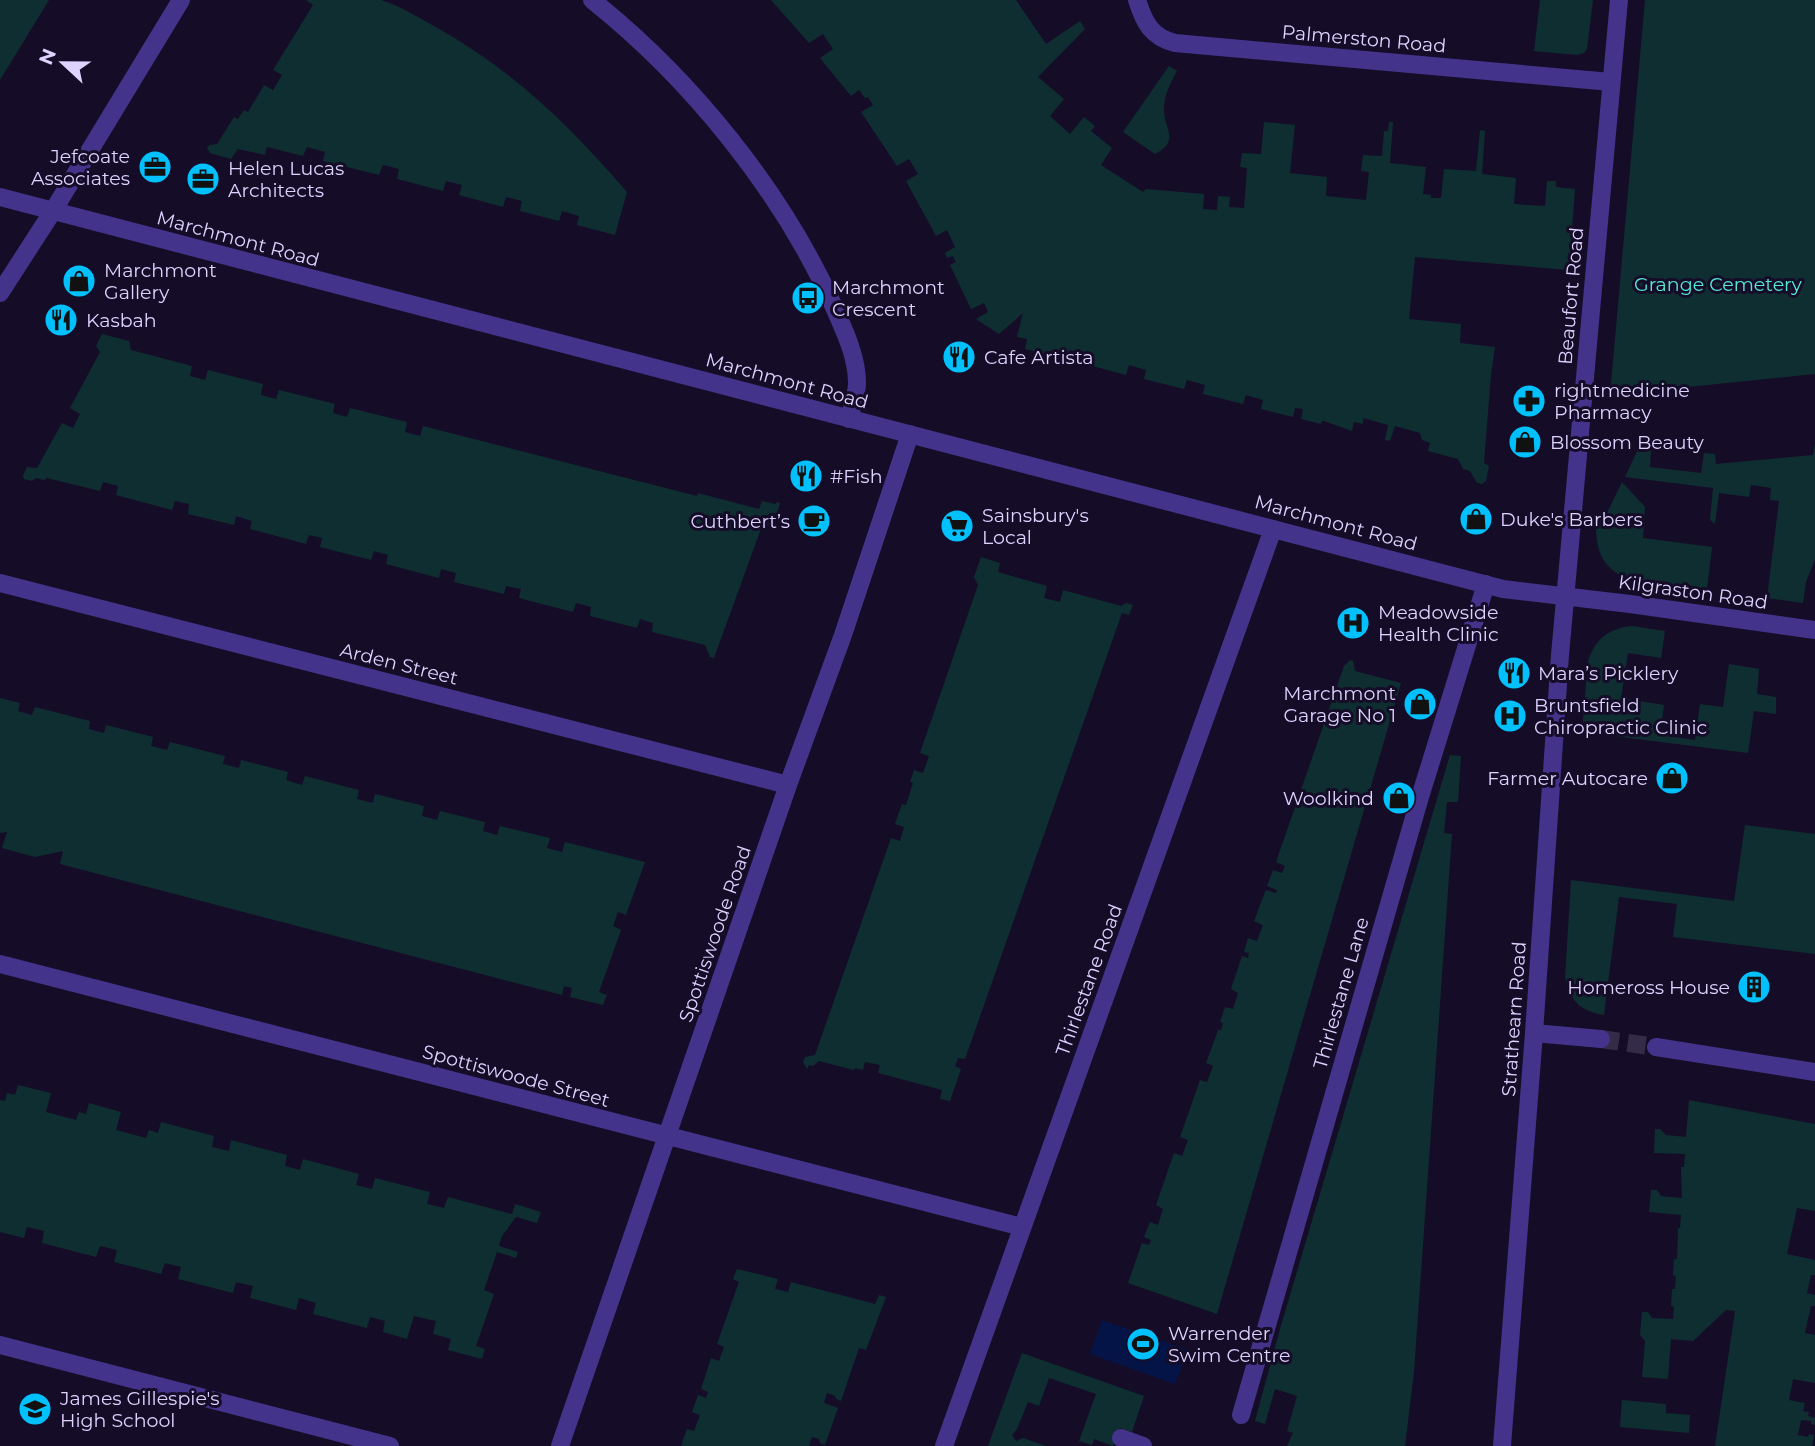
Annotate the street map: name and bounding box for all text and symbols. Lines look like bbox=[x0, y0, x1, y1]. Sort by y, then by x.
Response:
street label: Palmerston Road bbox=[1281, 20, 1447, 58]
north arrow bbox=[28, 28, 98, 98]
text: N bbox=[34, 45, 61, 68]
place label: Jefcoate Associates bbox=[31, 145, 130, 190]
office icon: Jefcoate Associates bbox=[136, 148, 174, 186]
place label: Helen Lucas Architects bbox=[228, 157, 344, 202]
office icon: Helen Lucas Architects bbox=[184, 160, 222, 198]
street label: Marchmont Road bbox=[154, 206, 322, 272]
street label: Beaufort Road bbox=[1554, 226, 1588, 366]
place label: Marchmont Gallery bbox=[104, 259, 217, 304]
shop icon: Marchmont Gallery bbox=[60, 262, 98, 300]
park label: Grange Cemetery bbox=[1634, 273, 1803, 296]
place label: Marchmont Crescent bbox=[832, 276, 945, 321]
bus stop icon: Marchmont Crescent bbox=[789, 279, 827, 317]
restaurant icon: Kasbah bbox=[42, 301, 80, 339]
place label: Kasbah bbox=[86, 309, 157, 332]
restaurant icon: Cafe Artista bbox=[940, 338, 978, 376]
place label: Cafe Artista bbox=[984, 346, 1093, 369]
street label: Marchmont Road bbox=[703, 348, 871, 414]
place label: rightmedicine Pharmacy bbox=[1554, 379, 1690, 424]
pharmacy icon: rightmedicine Pharmacy bbox=[1510, 382, 1548, 420]
shop icon: Blossom Beauty bbox=[1506, 423, 1544, 461]
place label: Blossom Beauty bbox=[1550, 431, 1704, 454]
restaurant icon: #Fish bbox=[787, 457, 825, 495]
place label: #Fish bbox=[830, 465, 882, 488]
street label: Marchmont Road bbox=[1252, 490, 1420, 556]
shop icon: Duke's Barbers bbox=[1457, 500, 1495, 538]
cafe icon: Cuthbert’s bbox=[795, 502, 833, 540]
place label: Sainsbury's Local bbox=[982, 504, 1089, 549]
supermarket icon: Sainsbury's Local bbox=[938, 507, 976, 545]
place label: Duke's Barbers bbox=[1500, 508, 1643, 531]
place label: Cuthbert’s bbox=[691, 510, 790, 533]
street label: Kilgraston Road bbox=[1617, 570, 1769, 614]
place label: Meadowside Health Clinic bbox=[1378, 601, 1499, 646]
hospital icon: Meadowside Health Clinic bbox=[1334, 604, 1372, 642]
street label: Arden Street bbox=[338, 638, 461, 690]
restaurant icon: Mara’s Picklery bbox=[1495, 654, 1533, 692]
place label: Mara’s Picklery bbox=[1538, 662, 1679, 685]
place label: Marchmont Garage No 1 bbox=[1283, 682, 1396, 727]
shop icon: Marchmont Garage No 1 bbox=[1401, 685, 1439, 723]
place label: Bruntsfield Chiropractic Clinic bbox=[1534, 694, 1707, 739]
hospital icon: Bruntsfield Chiropractic Clinic bbox=[1491, 697, 1529, 735]
shop icon: Farmer Autocare bbox=[1653, 759, 1691, 797]
place label: Farmer Autocare bbox=[1487, 767, 1648, 790]
shop icon: Woolkind bbox=[1380, 779, 1418, 817]
place label: Woolkind bbox=[1283, 787, 1374, 810]
street label: Spottiswoode Road bbox=[674, 843, 756, 1025]
street label: Thirlestane Road bbox=[1051, 901, 1127, 1059]
street label: Thirlestane Lane bbox=[1308, 914, 1374, 1072]
street label: Strathearn Road bbox=[1497, 941, 1531, 1097]
building icon: Homeross House bbox=[1735, 968, 1773, 1006]
place label: Homeross House bbox=[1567, 976, 1730, 999]
street label: Spottiswoode Street bbox=[420, 1040, 612, 1112]
place label: Warrender Swim Centre bbox=[1168, 1322, 1290, 1367]
sports icon: Warrender Swim Centre bbox=[1124, 1325, 1162, 1363]
place label: James Gillespie's High School bbox=[59, 1387, 220, 1432]
school or university icon: James Gillespie's High School bbox=[16, 1390, 54, 1428]

